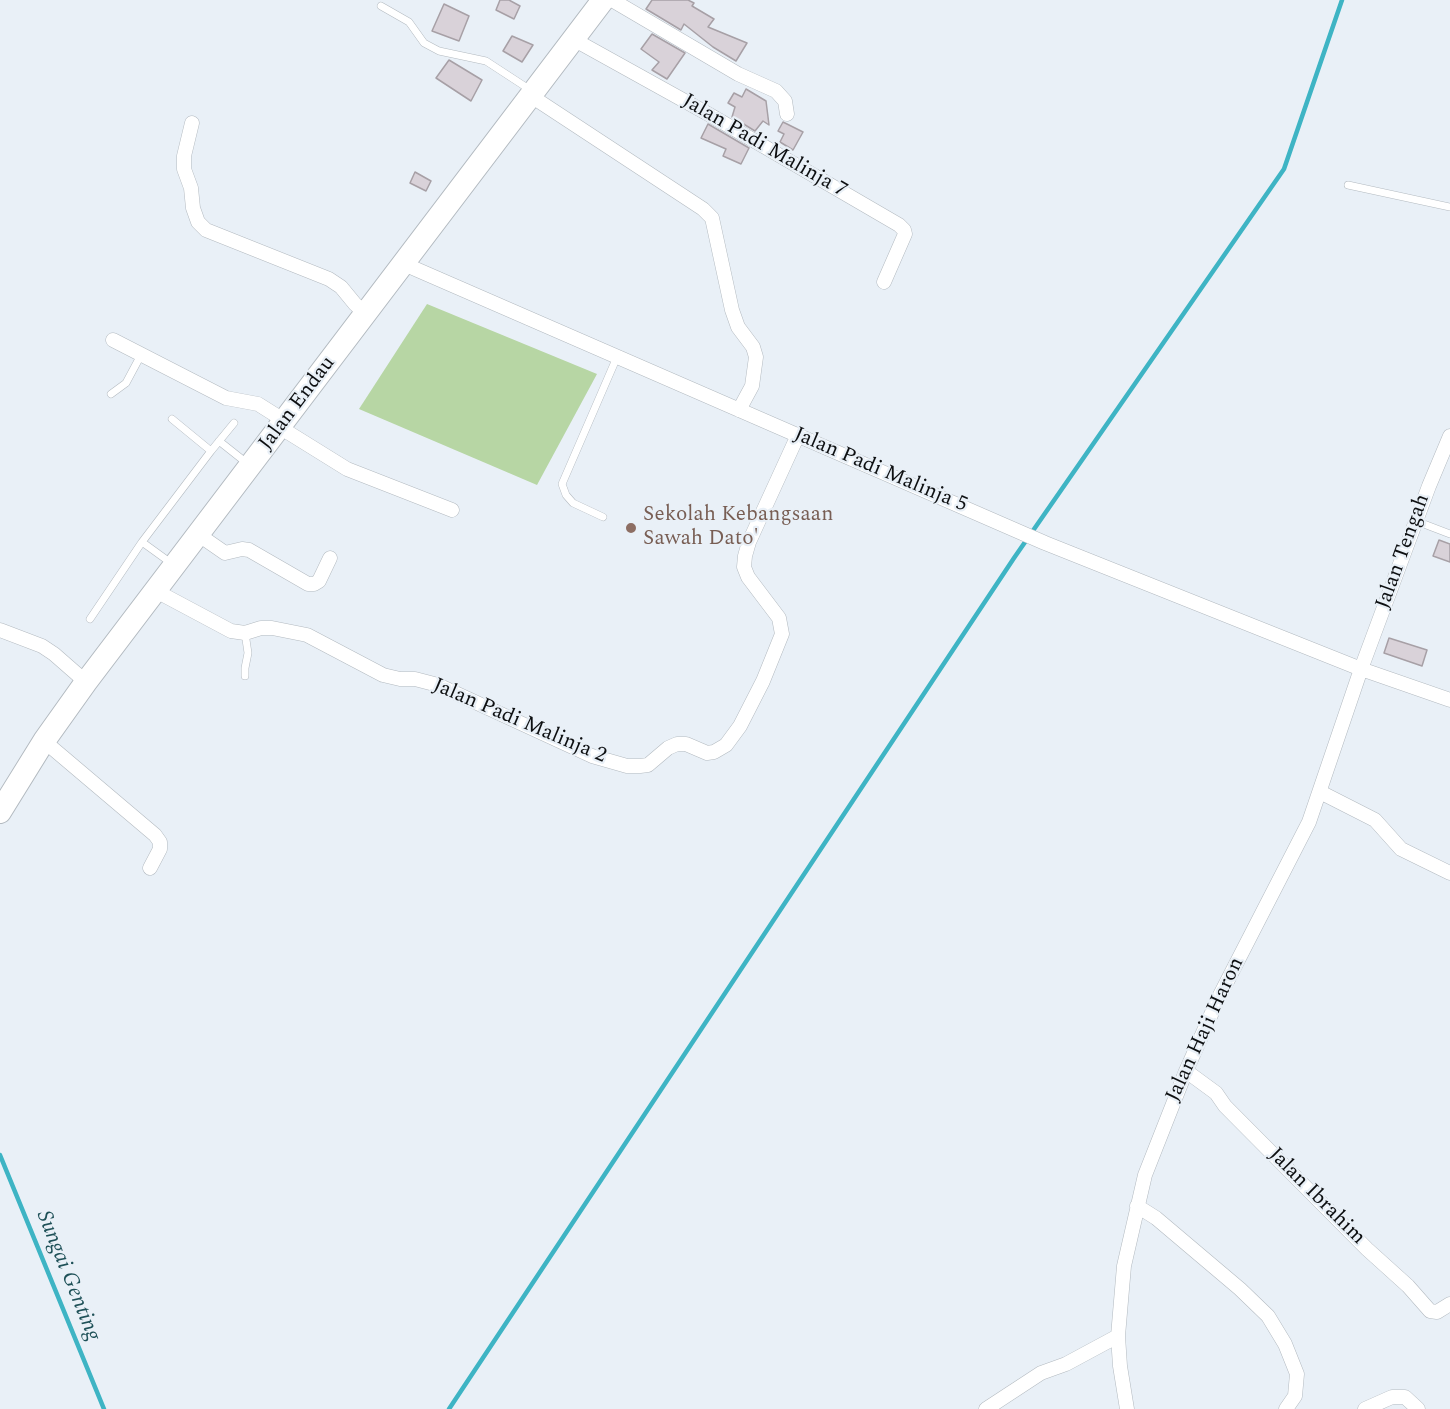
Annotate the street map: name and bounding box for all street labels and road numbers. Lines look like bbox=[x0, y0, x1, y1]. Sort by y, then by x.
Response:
street label: Jalan Padi Malinja 7 bbox=[677, 90, 851, 204]
street label: Jalan Endau bbox=[254, 352, 342, 456]
street label: Jalan Padi Malinja 5 bbox=[789, 423, 971, 519]
street label: Jalan Tengah bbox=[1372, 491, 1436, 613]
street label: Jalan Padi Malinja 2 bbox=[428, 674, 610, 770]
street label: Jalan Haji Haron bbox=[1162, 954, 1250, 1106]
street label: Jalan Ibrahim bbox=[1262, 1143, 1370, 1251]

